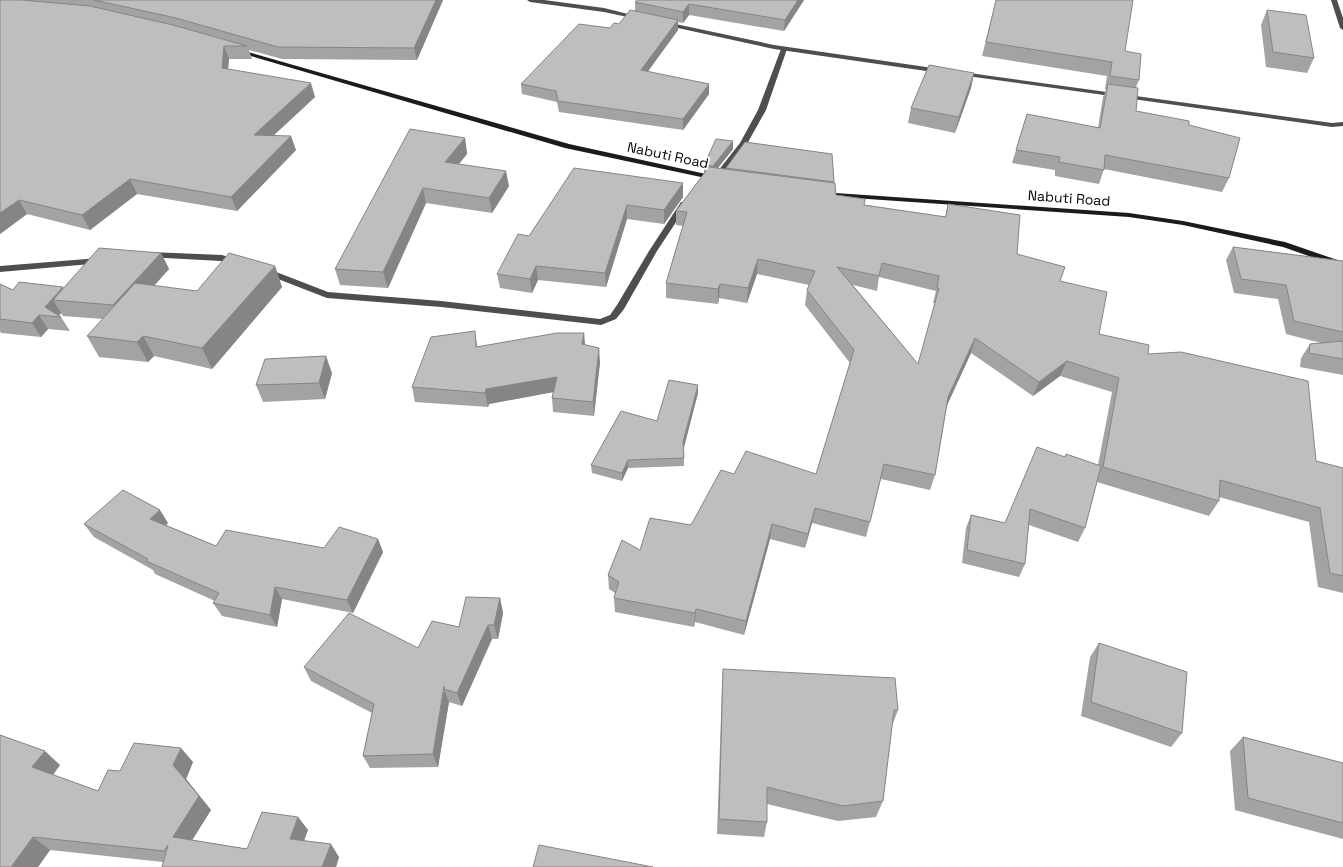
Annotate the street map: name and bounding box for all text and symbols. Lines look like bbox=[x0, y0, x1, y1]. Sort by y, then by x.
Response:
street label: Nabuti Road bbox=[626, 138, 710, 172]
street label: Nabuti Road bbox=[1027, 186, 1111, 210]

